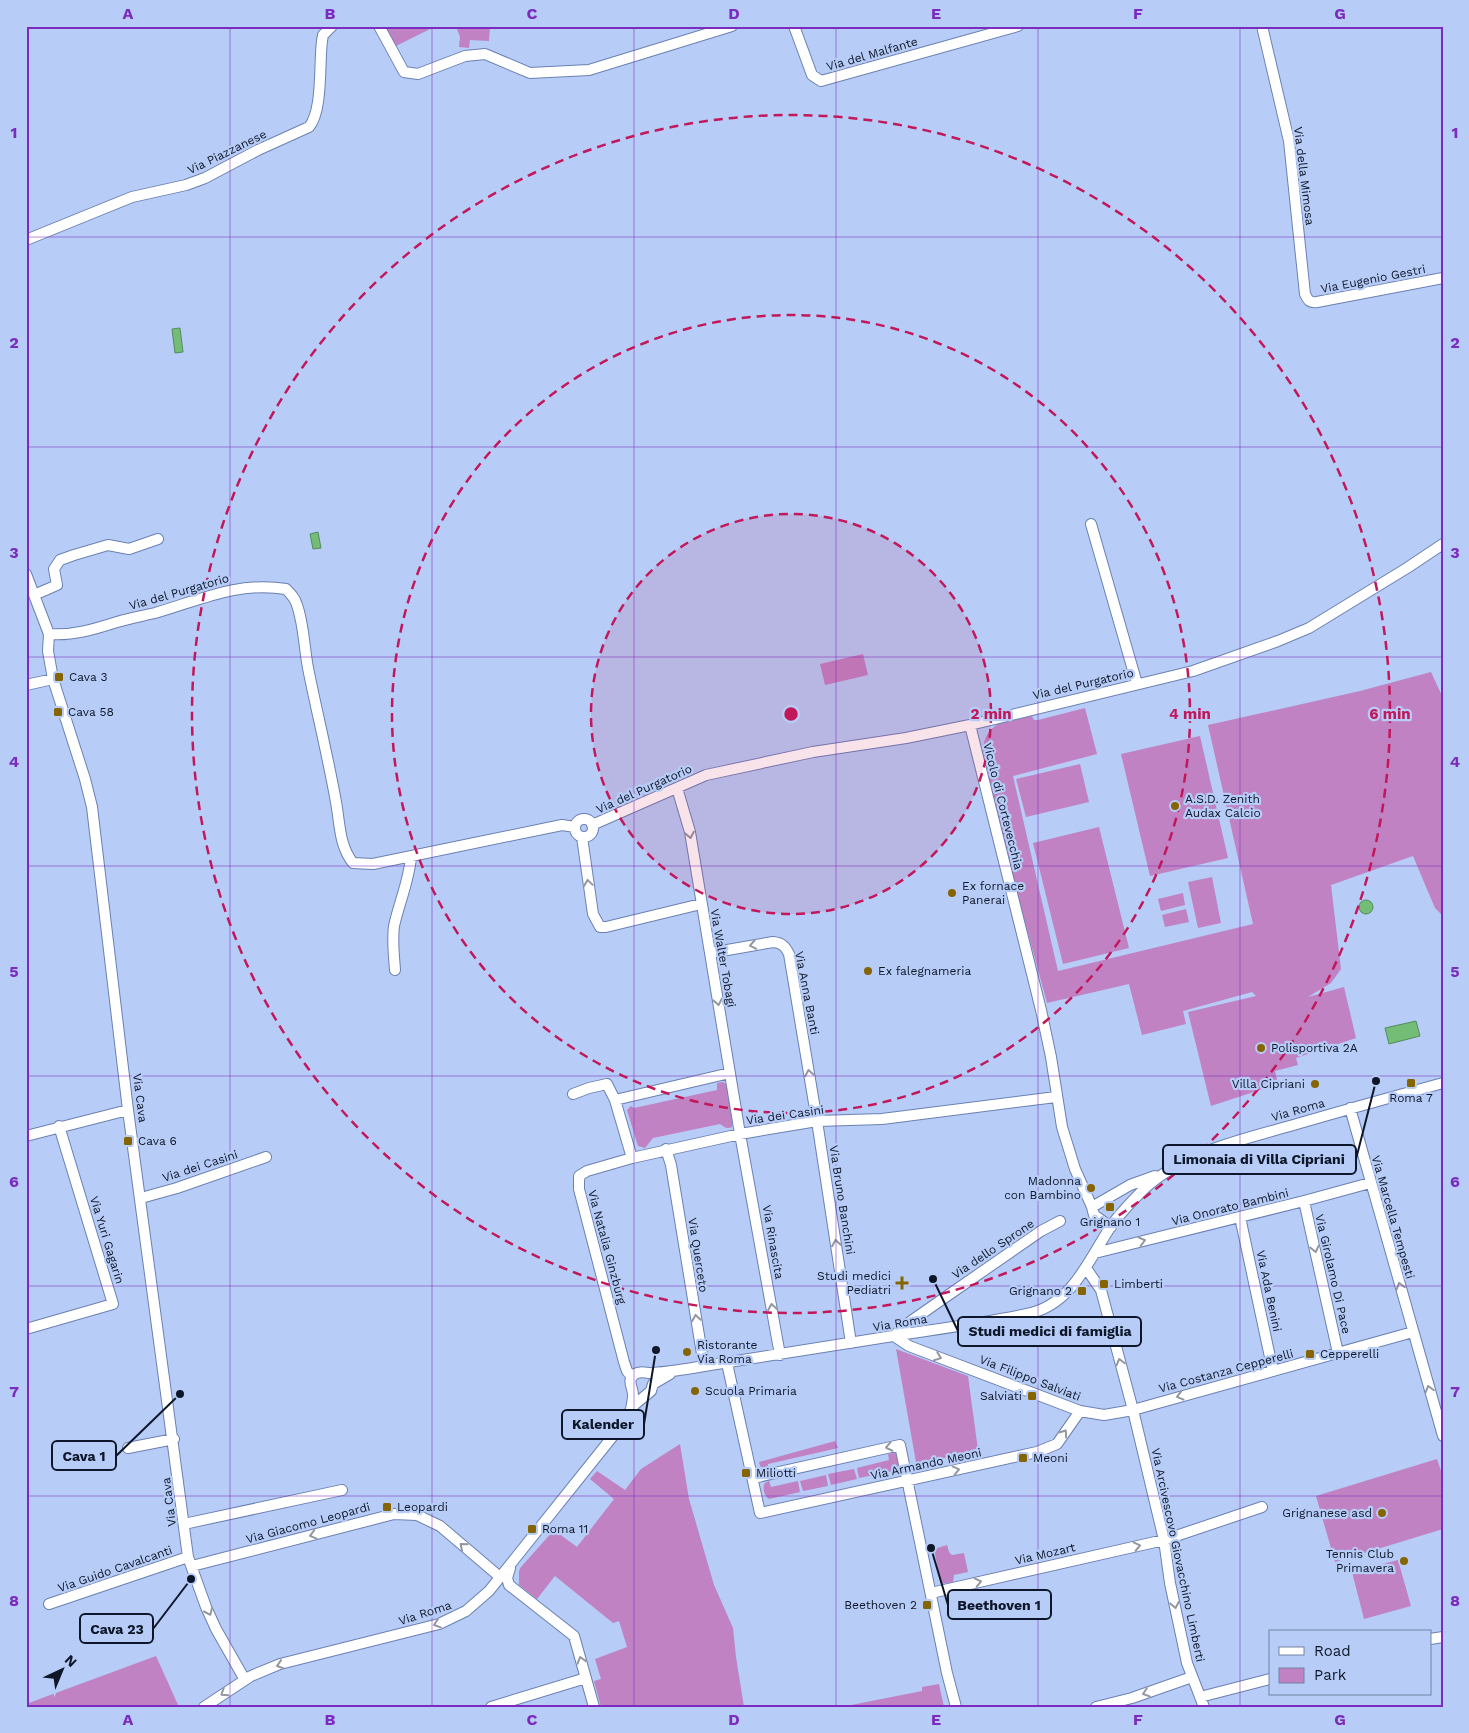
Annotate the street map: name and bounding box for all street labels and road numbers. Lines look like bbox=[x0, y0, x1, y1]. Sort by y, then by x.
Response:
street label: Via del Malfante bbox=[825, 34, 919, 74]
street label: Via della Mimosa bbox=[1291, 126, 1317, 226]
street label: Via Piazzanese bbox=[185, 127, 269, 177]
street label: Via Eugenio Gestri bbox=[1319, 262, 1427, 296]
street label: Via del Purgatorio bbox=[127, 571, 231, 613]
street label: Via del Purgatorio bbox=[1031, 666, 1135, 702]
street label: Vicolo di Cortevecchia bbox=[980, 741, 1026, 871]
street label: Via del Purgatorio bbox=[594, 762, 694, 816]
street label: Via Walter Tobagi bbox=[707, 908, 739, 1008]
street label: Via Anna Banti bbox=[792, 950, 822, 1036]
street label: Via Cava bbox=[130, 1073, 150, 1124]
street label: Via Roma bbox=[1270, 1096, 1326, 1124]
street label: Via dei Casini bbox=[745, 1103, 825, 1127]
street label: Via Bruno Banchini bbox=[826, 1144, 858, 1256]
street label: Via dei Casini bbox=[161, 1147, 239, 1185]
street label: Via Marcella Tempesti bbox=[1369, 1154, 1417, 1280]
street label: Via Onorato Bambini bbox=[1170, 1186, 1290, 1228]
street label: Via Natalia Ginzburg bbox=[585, 1188, 629, 1306]
street label: Via Yuri Gagarin bbox=[87, 1194, 127, 1286]
street label: Via Rinascita bbox=[760, 1204, 786, 1280]
street label: Via Girolamo Di Pace bbox=[1312, 1213, 1354, 1335]
street label: Via dello Sprone bbox=[949, 1216, 1037, 1282]
street label: Via Querceto bbox=[685, 1217, 711, 1293]
street label: Via Ada Benini bbox=[1254, 1249, 1284, 1333]
street label: Via Roma bbox=[872, 1312, 928, 1334]
street label: Via Costanza Cepperelli bbox=[1157, 1346, 1295, 1396]
street label: Via Filippo Salviati bbox=[977, 1352, 1083, 1404]
street label: Via Armando Meoni bbox=[869, 1445, 983, 1483]
street label: Via Arcivescovo Giovacchino Limberti bbox=[1148, 1447, 1208, 1663]
street label: Via Cava bbox=[159, 1476, 179, 1527]
street label: Via Giacomo Leopardi bbox=[244, 1500, 372, 1546]
street label: Via Mozart bbox=[1013, 1540, 1077, 1568]
street label: Via Guido Cavalcanti bbox=[56, 1543, 174, 1595]
street label: Via Roma bbox=[397, 1598, 453, 1628]

